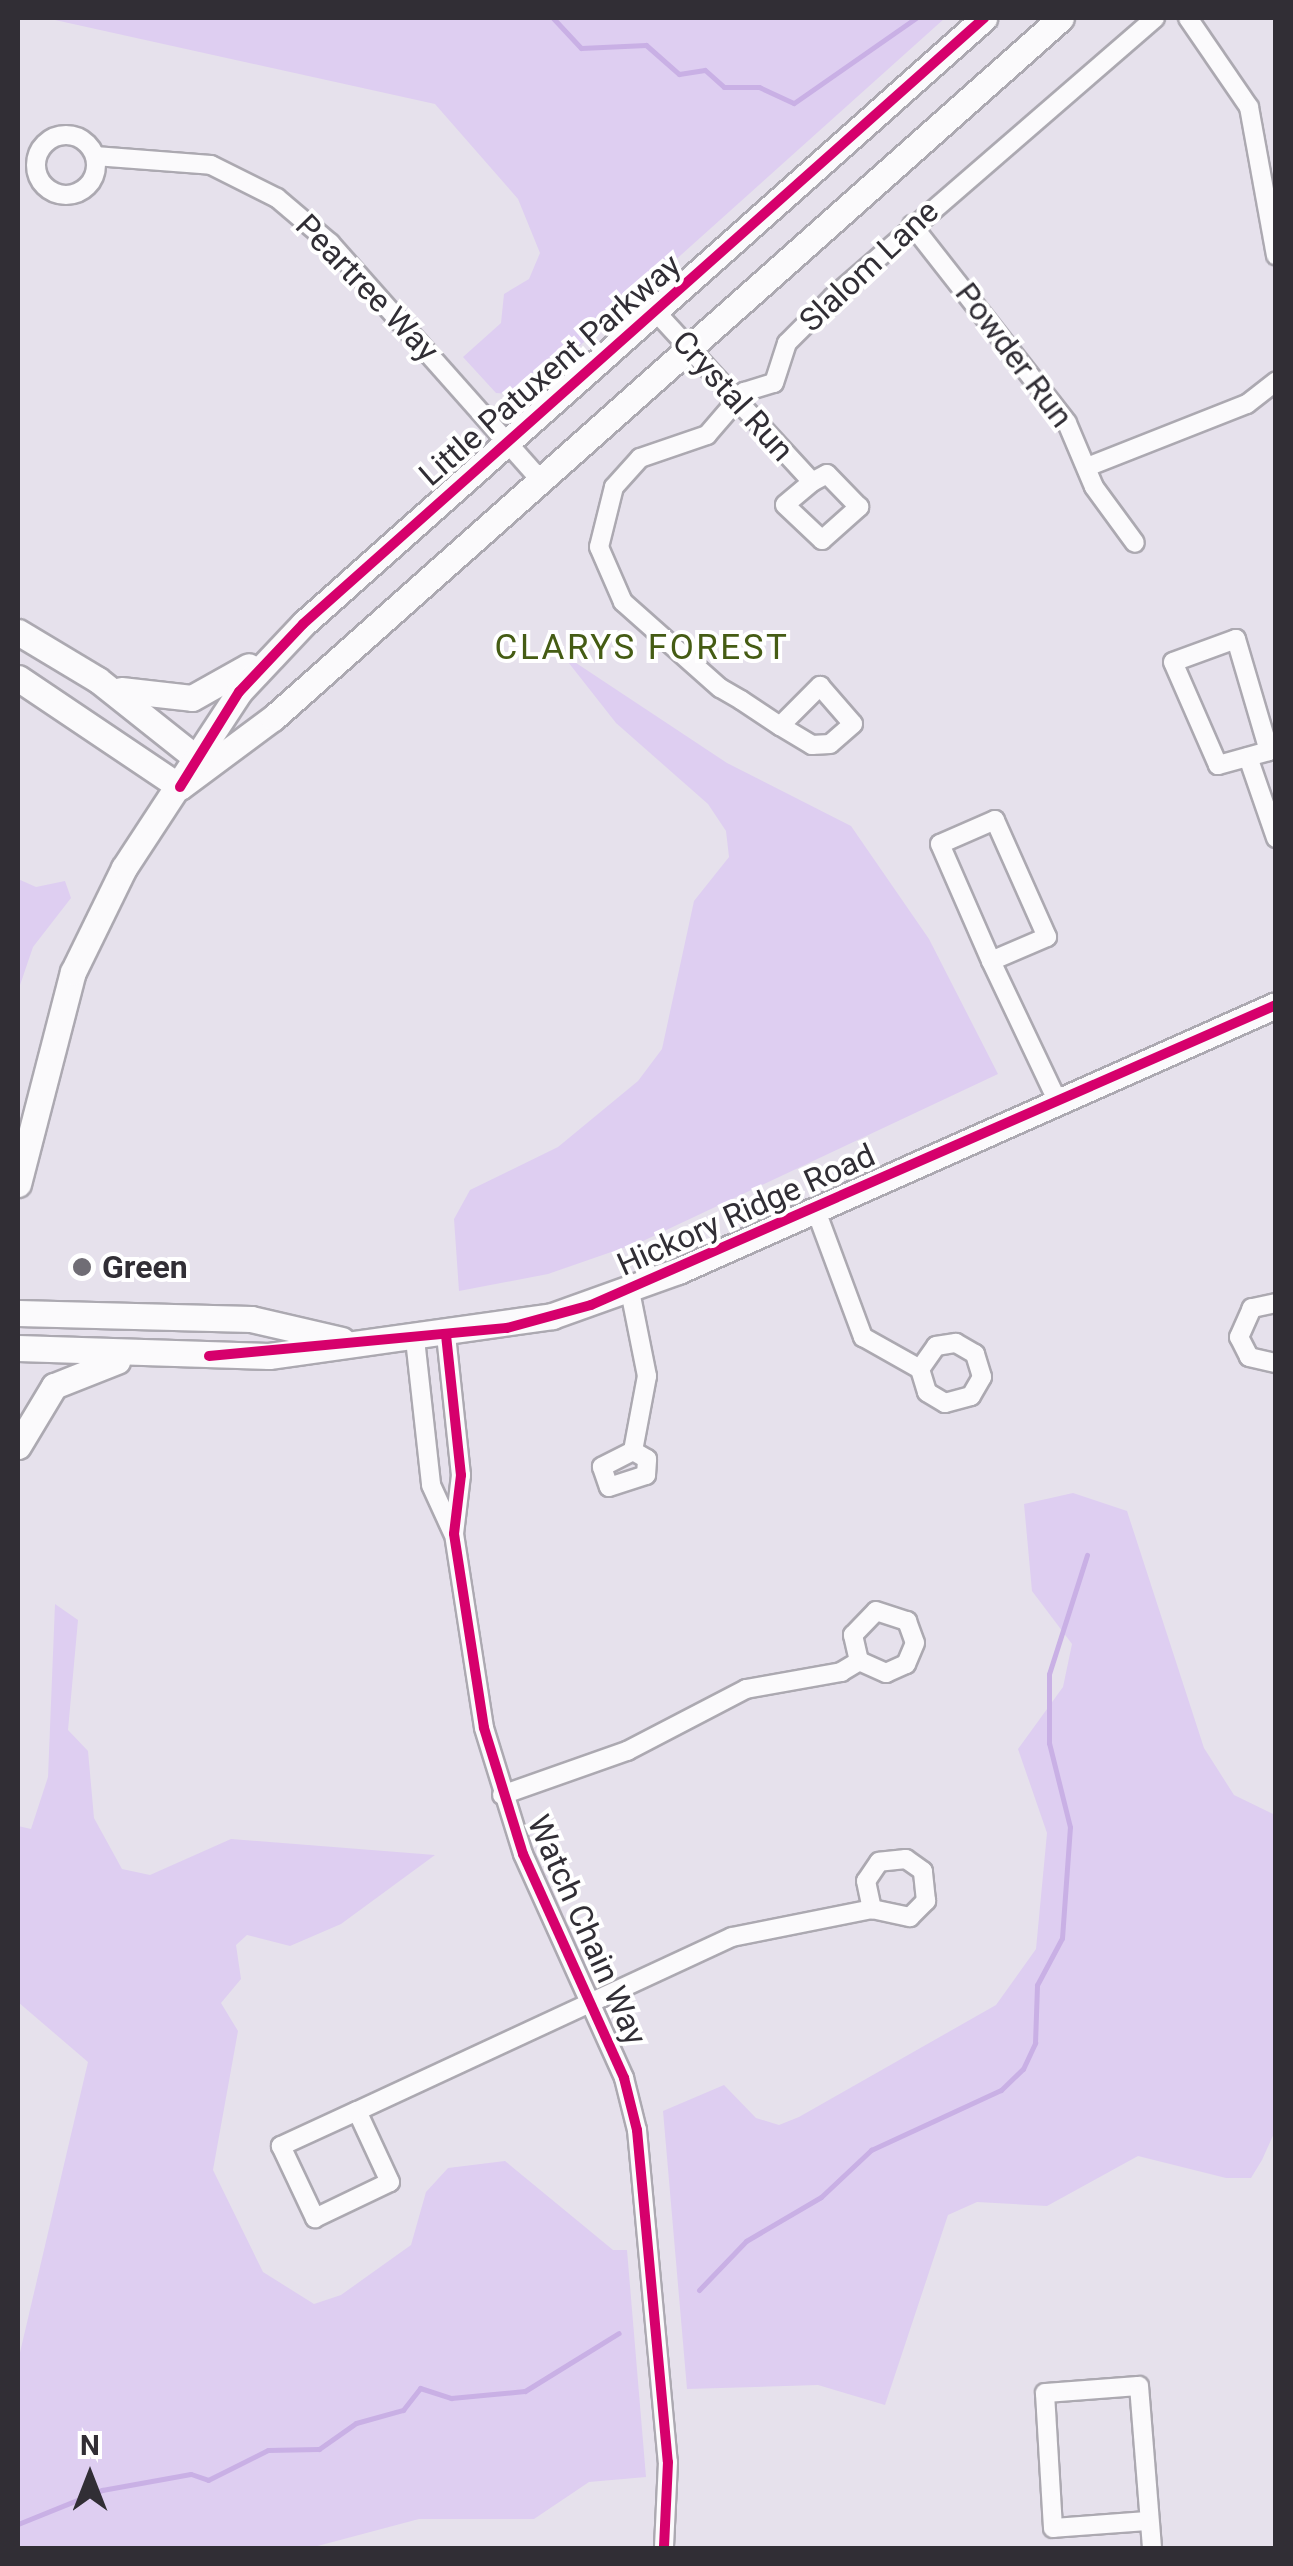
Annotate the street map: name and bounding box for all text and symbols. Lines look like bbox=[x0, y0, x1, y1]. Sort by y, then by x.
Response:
street label: Slalom Lane bbox=[792, 192, 946, 340]
street label: Peartree Way bbox=[288, 207, 446, 369]
street label: Little Patuxent Parkway bbox=[412, 246, 688, 494]
street label: Powder Run bbox=[947, 275, 1081, 435]
street label: Crystal Run bbox=[664, 323, 802, 469]
district label: CLARYS FOREST bbox=[495, 627, 789, 669]
street label: Hickory Ridge Road bbox=[611, 1136, 881, 1284]
place label: Green bbox=[102, 1248, 188, 1286]
marker: Green bbox=[71, 1256, 93, 1278]
street label: Watch Chain Way bbox=[519, 1809, 655, 2051]
north arrow bbox=[40, 2426, 140, 2526]
text: N bbox=[80, 2429, 100, 2462]

